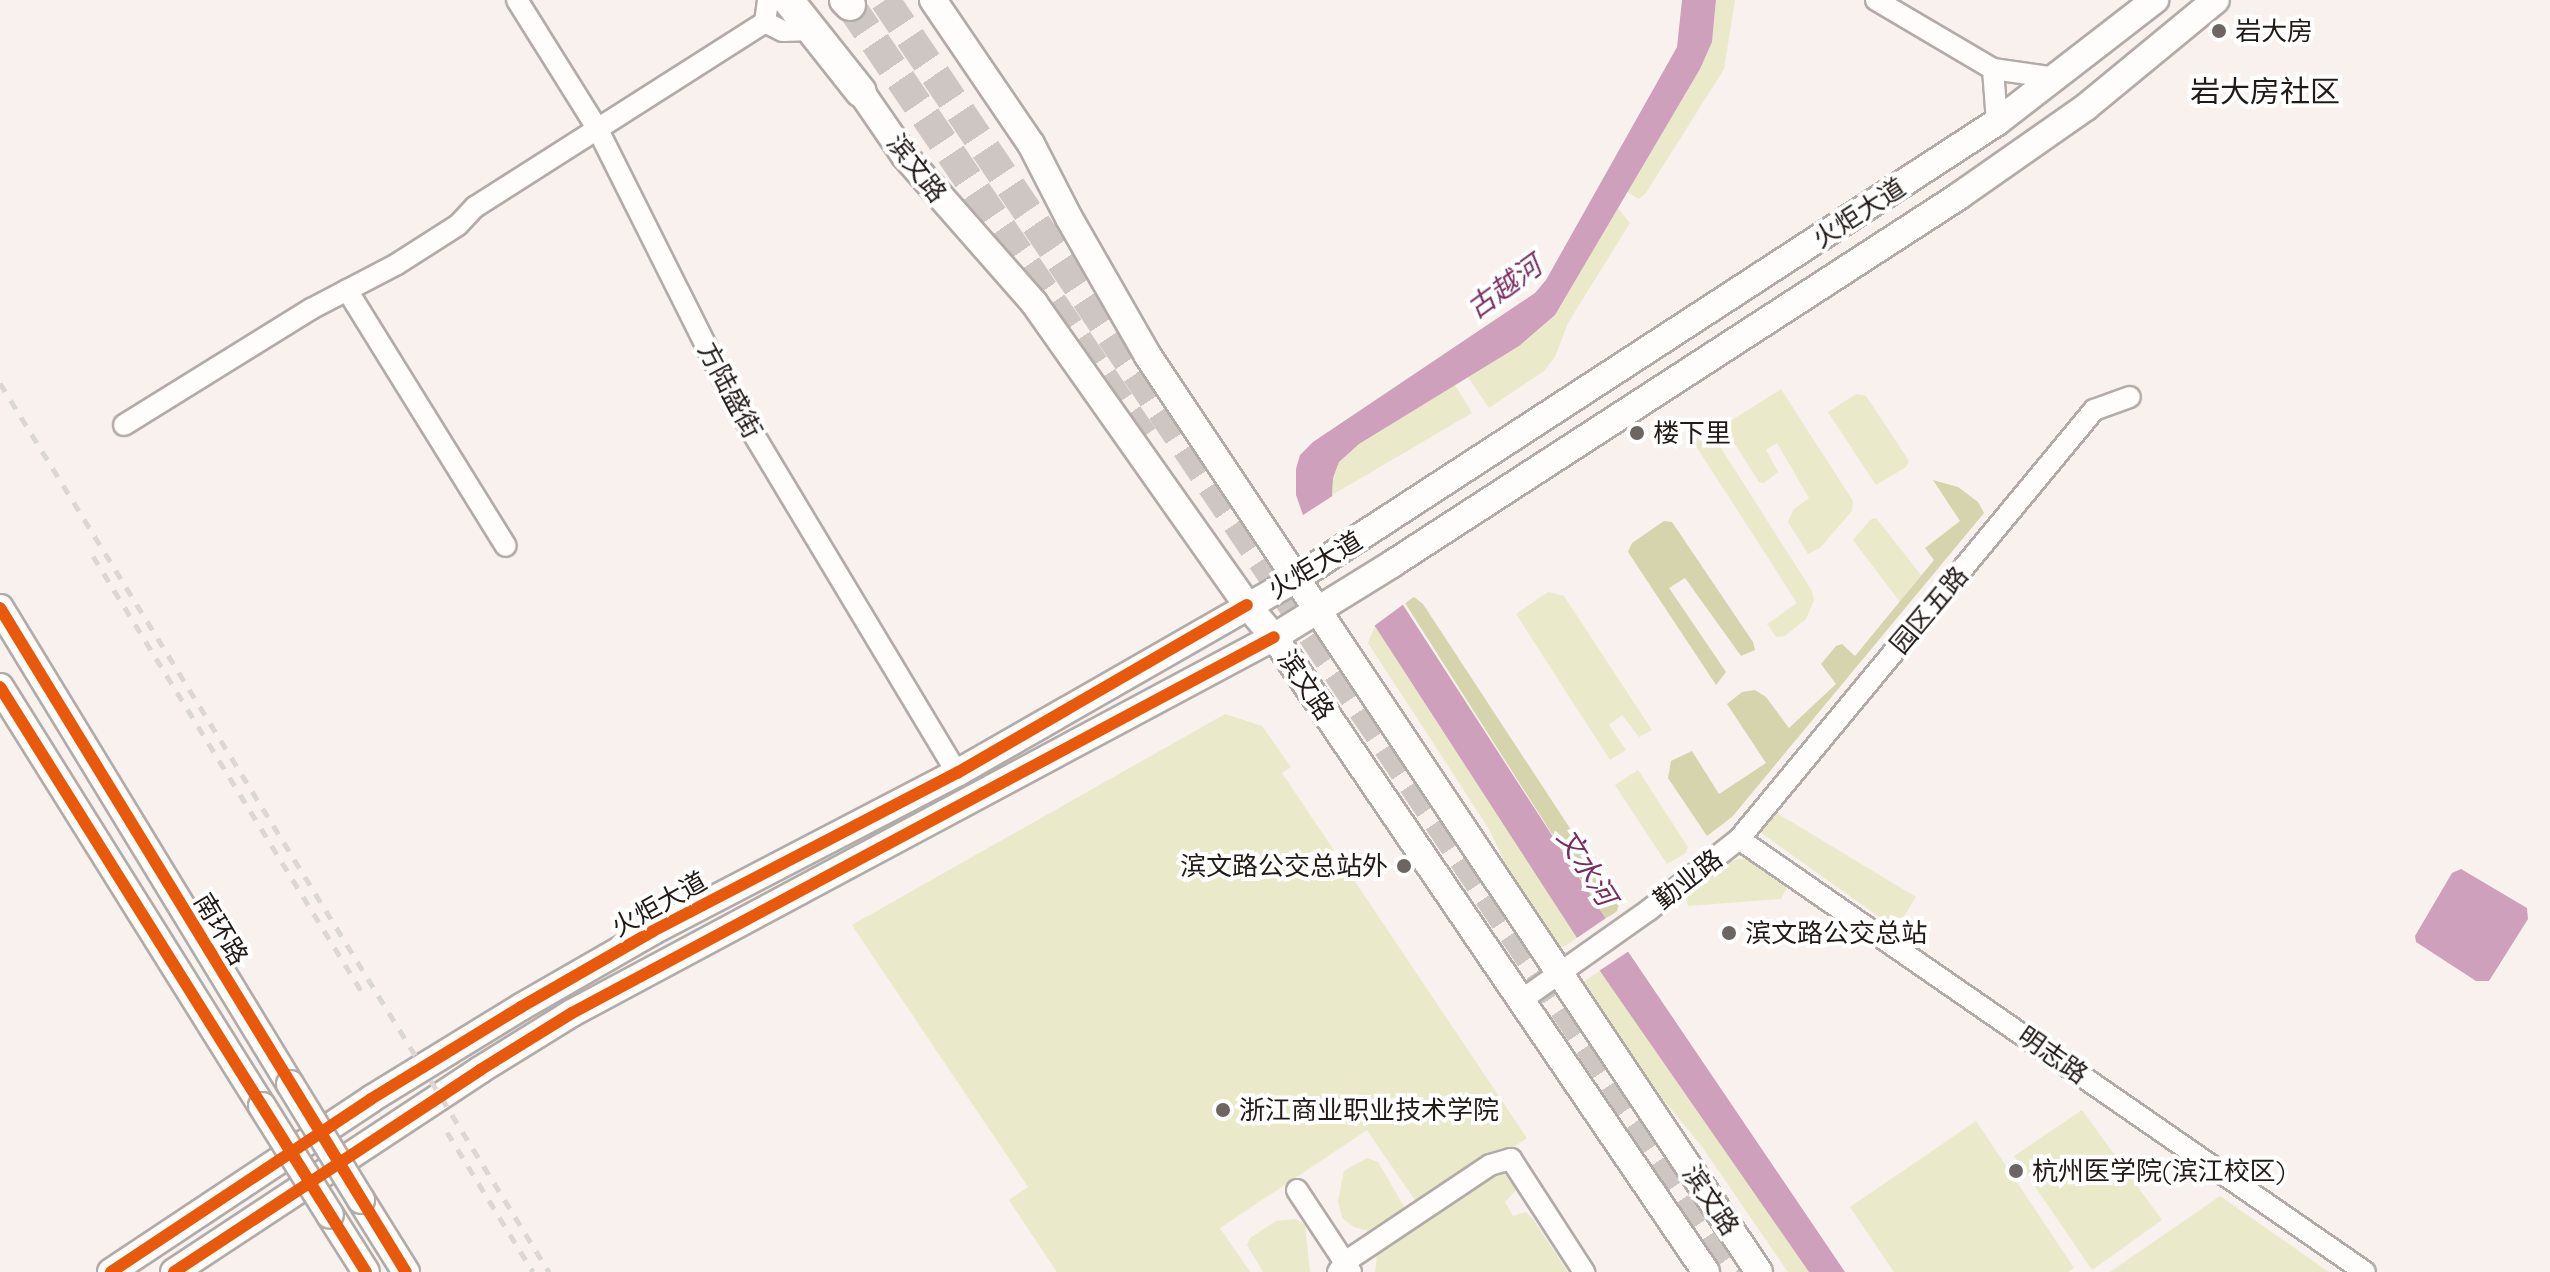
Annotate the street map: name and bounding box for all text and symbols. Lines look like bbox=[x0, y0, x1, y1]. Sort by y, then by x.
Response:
place label: 岩大房 bbox=[2235, 15, 2313, 47]
marker: 岩大房 bbox=[2210, 22, 2228, 40]
district label: 岩大房社区 bbox=[2190, 73, 2340, 109]
street label: 滨文路 bbox=[881, 128, 953, 208]
street label: 火炬大道 bbox=[1807, 172, 1911, 254]
water label: 古越河 bbox=[1460, 249, 1548, 325]
street label: 方陆盛街 bbox=[692, 337, 768, 443]
place label: 楼下里 bbox=[1653, 417, 1731, 449]
marker: 楼下里 bbox=[1628, 424, 1646, 442]
street label: 火炬大道 bbox=[1262, 525, 1368, 605]
street label: 园区五路 bbox=[1884, 560, 1974, 660]
street label: 滨文路 bbox=[1271, 644, 1341, 726]
water label: 文水河 bbox=[1550, 822, 1624, 912]
street label: 勤业路 bbox=[1648, 843, 1728, 915]
place label: 滨文路公交总站外 bbox=[1180, 850, 1388, 882]
marker: 滨文路公交总站外 bbox=[1395, 857, 1413, 875]
street label: 火炬大道 bbox=[606, 865, 712, 943]
street label: 南环路 bbox=[188, 888, 254, 970]
place label: 滨文路公交总站 bbox=[1745, 917, 1927, 949]
marker: 滨文路公交总站 bbox=[1720, 924, 1738, 942]
street label: 明志路 bbox=[2012, 1020, 2094, 1090]
place label: 浙江商业职业技术学院 bbox=[1239, 1094, 1499, 1126]
marker: 浙江商业职业技术学院 bbox=[1214, 1101, 1232, 1119]
place label: 杭州医学院(滨江校区) bbox=[2032, 1155, 2285, 1187]
street label: 滨文路 bbox=[1676, 1159, 1746, 1241]
marker: 杭州医学院(滨江校区) bbox=[2007, 1162, 2025, 1180]

